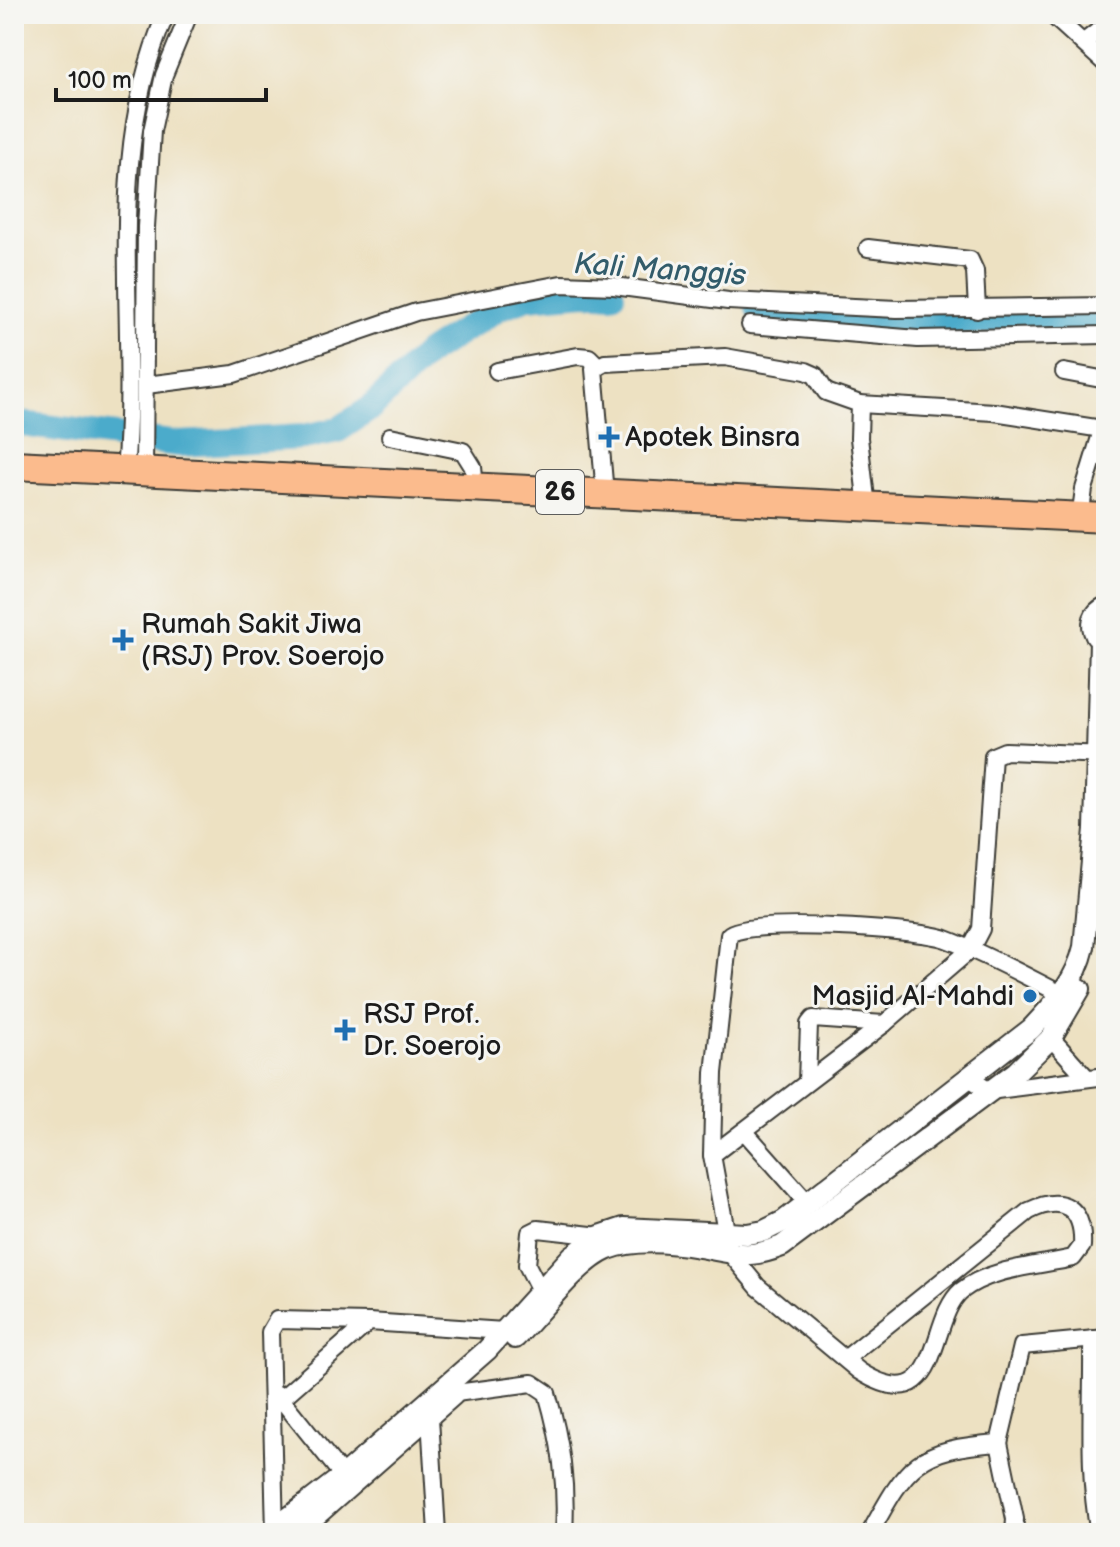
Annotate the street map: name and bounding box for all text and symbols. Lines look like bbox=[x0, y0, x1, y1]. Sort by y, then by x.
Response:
scale bar bbox=[56, 52, 266, 102]
text: 100 m bbox=[68, 66, 132, 95]
water label: Kali Manggis bbox=[573, 246, 747, 294]
place label: Apotek Binsra bbox=[625, 421, 800, 454]
marker: Apotek Binsra bbox=[600, 428, 618, 446]
road number: 26 bbox=[536, 470, 584, 514]
place label: Rumah Sakit Jiwa (RSJ) Prov. Soerojo bbox=[141, 608, 385, 673]
marker: Rumah Sakit Jiwa (RSJ) Prov. Soerojo bbox=[112, 629, 134, 651]
place label: Masjid Al-Mahdi bbox=[812, 980, 1014, 1013]
marker: Masjid Al-Mahdi bbox=[1021, 987, 1039, 1005]
place label: RSJ Prof. Dr. Soerojo bbox=[363, 998, 501, 1063]
marker: RSJ Prof. Dr. Soerojo bbox=[334, 1019, 356, 1041]

